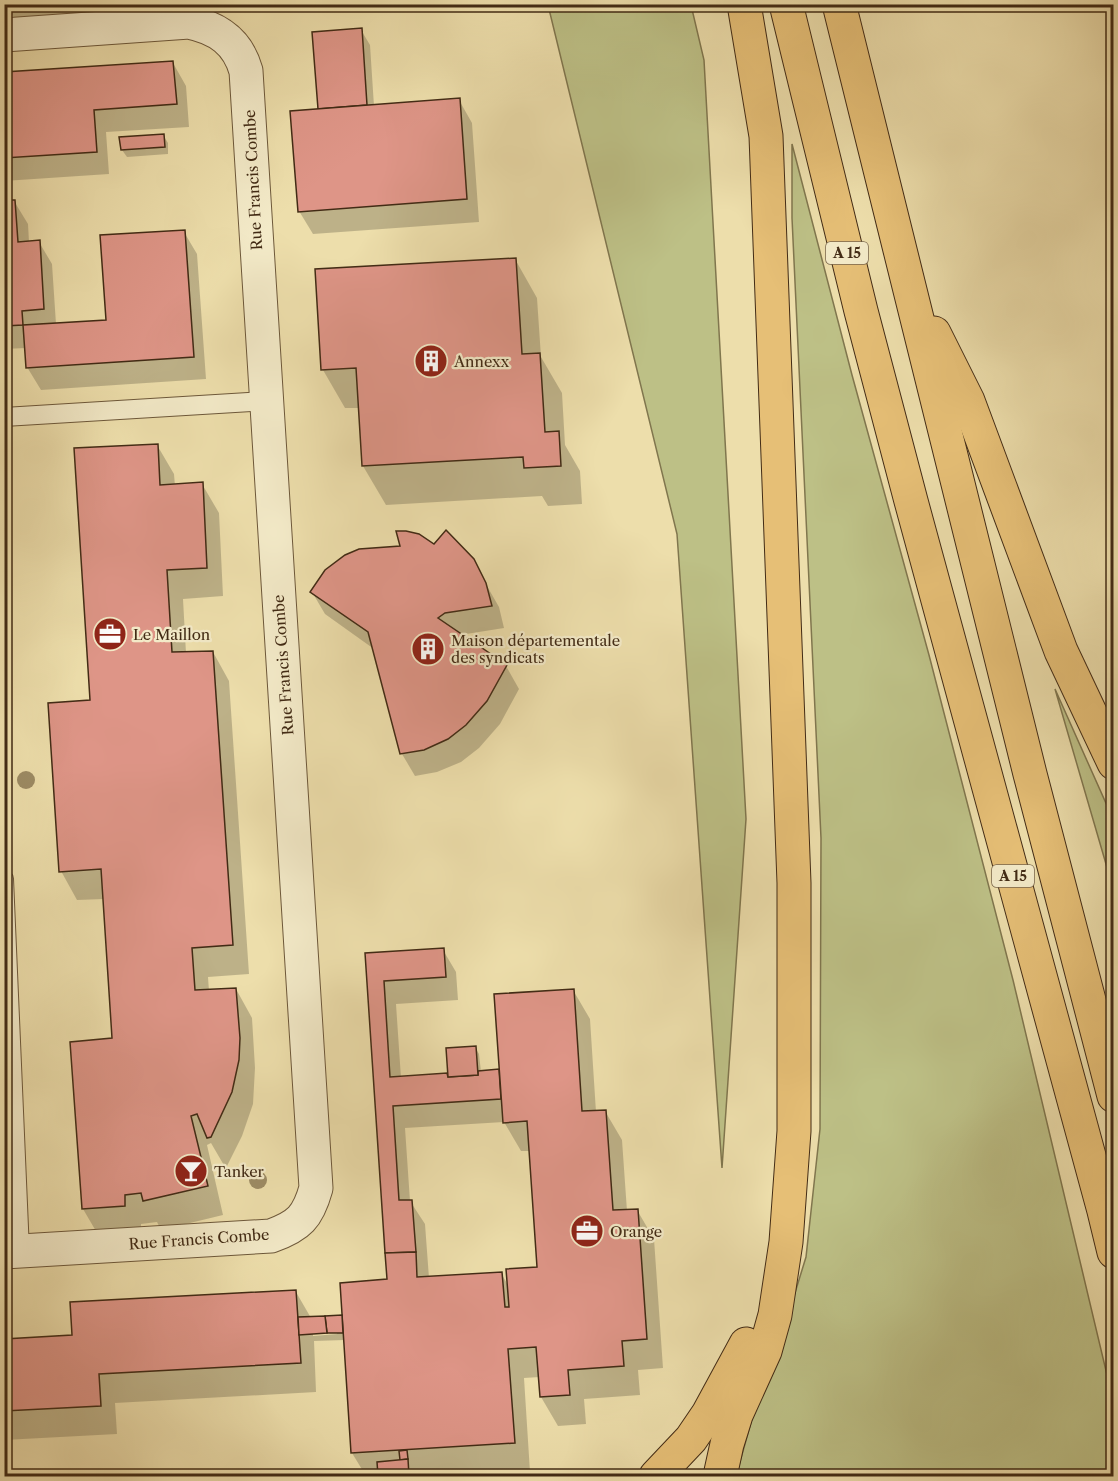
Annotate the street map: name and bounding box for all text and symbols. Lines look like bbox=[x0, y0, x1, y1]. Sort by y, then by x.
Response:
street label: Rue Francis Combe bbox=[240, 109, 266, 251]
road number: A 15 bbox=[826, 242, 868, 264]
building icon: Annexx bbox=[413, 343, 449, 379]
place label: Annexx bbox=[453, 352, 509, 371]
street label: Rue Francis Combe bbox=[269, 594, 297, 736]
office icon: Le Maillon bbox=[92, 616, 128, 652]
place label: Le Maillon bbox=[133, 625, 211, 644]
building icon: Maison départementale des syndicats bbox=[410, 631, 446, 667]
place label: Maison départementale des syndicats bbox=[451, 631, 620, 667]
road number: A 15 bbox=[992, 865, 1034, 887]
bar icon: Tanker bbox=[173, 1153, 209, 1189]
place label: Tanker bbox=[214, 1162, 265, 1181]
office icon: Orange bbox=[569, 1213, 605, 1249]
place label: Orange bbox=[610, 1222, 662, 1241]
street label: Rue Francis Combe bbox=[128, 1225, 270, 1253]

